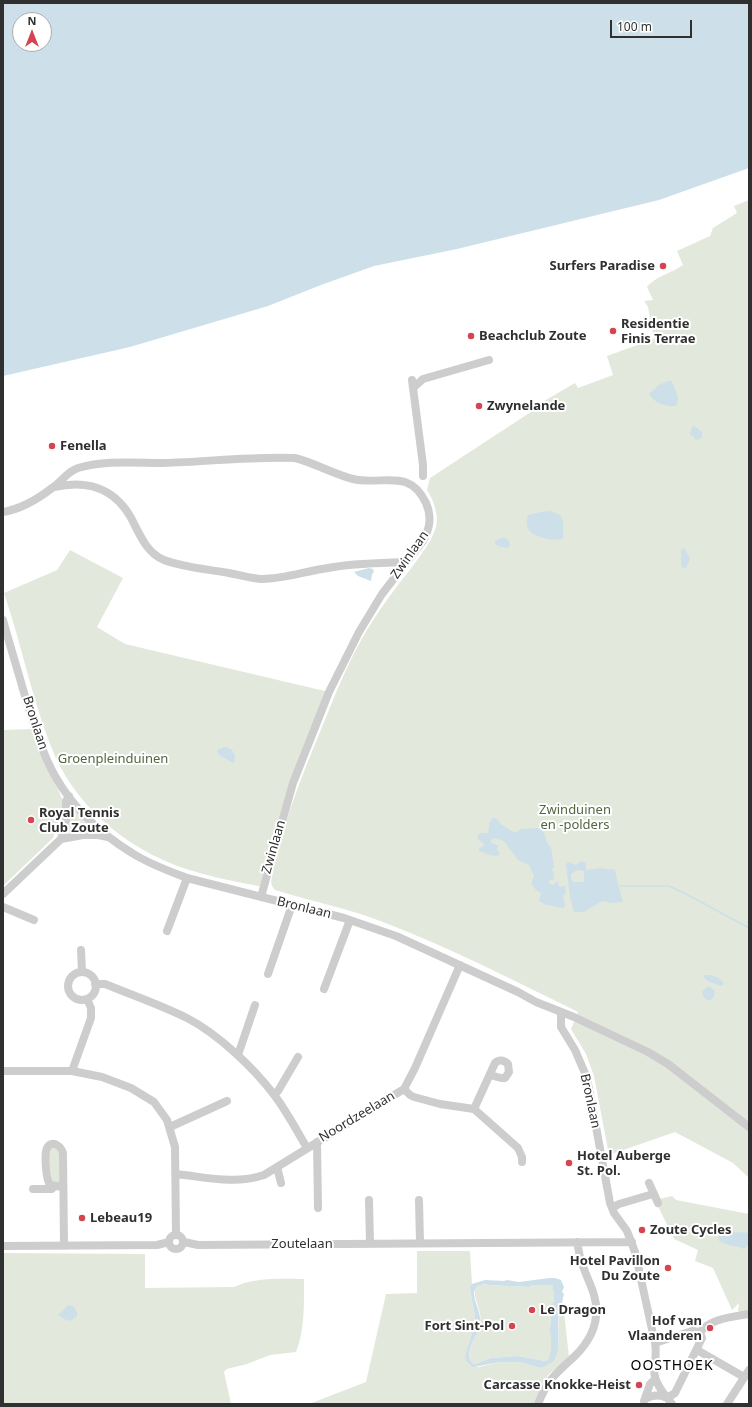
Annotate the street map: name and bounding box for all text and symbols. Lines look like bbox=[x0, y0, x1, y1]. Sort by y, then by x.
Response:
north arrow bbox=[12, 12, 52, 52]
scale bar bbox=[612, 12, 694, 38]
text: N bbox=[28, 13, 36, 28]
text: 100 m bbox=[617, 18, 652, 35]
place label: Surfers Paradise bbox=[549, 258, 655, 274]
marker: Surfers Paradise bbox=[658, 261, 668, 271]
place label: Residentie Finis Terrae bbox=[621, 316, 696, 347]
marker: Residentie Finis Terrae bbox=[608, 326, 618, 336]
place label: Beachclub Zoute bbox=[479, 328, 586, 344]
marker: Beachclub Zoute bbox=[466, 331, 476, 341]
place label: Zwynelande bbox=[487, 398, 565, 414]
marker: Zwynelande bbox=[474, 401, 484, 411]
place label: Fenella bbox=[60, 438, 107, 454]
marker: Fenella bbox=[47, 441, 57, 451]
street label: Zwinlaan bbox=[388, 528, 432, 582]
street label: Bronlaan bbox=[19, 694, 51, 752]
park label: Groenpleinduinen bbox=[58, 751, 168, 767]
park label: Zwinduinen en -polders bbox=[539, 802, 611, 833]
place label: Royal Tennis Club Zoute bbox=[39, 805, 120, 836]
marker: Royal Tennis Club Zoute bbox=[26, 815, 36, 825]
street label: Zwinlaan bbox=[259, 818, 289, 876]
street label: Bronlaan bbox=[275, 894, 333, 922]
street label: Bronlaan bbox=[577, 1072, 603, 1130]
street label: Noordzeelaan bbox=[316, 1088, 398, 1146]
place label: Hotel Auberge St. Pol. bbox=[577, 1148, 671, 1179]
marker: Hotel Auberge St. Pol. bbox=[564, 1158, 574, 1168]
place label: Lebeau19 bbox=[90, 1210, 152, 1226]
marker: Lebeau19 bbox=[77, 1213, 87, 1223]
place label: Zoute Cycles bbox=[650, 1222, 732, 1238]
marker: Zoute Cycles bbox=[637, 1225, 647, 1235]
street label: Zoutelaan bbox=[271, 1236, 333, 1252]
place label: Hotel Pavillon Du Zoute bbox=[570, 1253, 660, 1284]
marker: Hotel Pavillon Du Zoute bbox=[663, 1263, 673, 1273]
place label: Le Dragon bbox=[540, 1302, 606, 1318]
marker: Le Dragon bbox=[527, 1305, 537, 1315]
place label: Hof van Vlaanderen bbox=[628, 1313, 702, 1344]
place label: Fort Sint-Pol bbox=[425, 1318, 504, 1334]
marker: Fort Sint-Pol bbox=[507, 1321, 517, 1331]
marker: Hof van Vlaanderen bbox=[705, 1323, 715, 1333]
district label: OOSTHOEK bbox=[630, 1358, 714, 1374]
place label: Carcasse Knokke-Heist bbox=[484, 1377, 631, 1393]
marker: Carcasse Knokke-Heist bbox=[634, 1380, 644, 1390]

